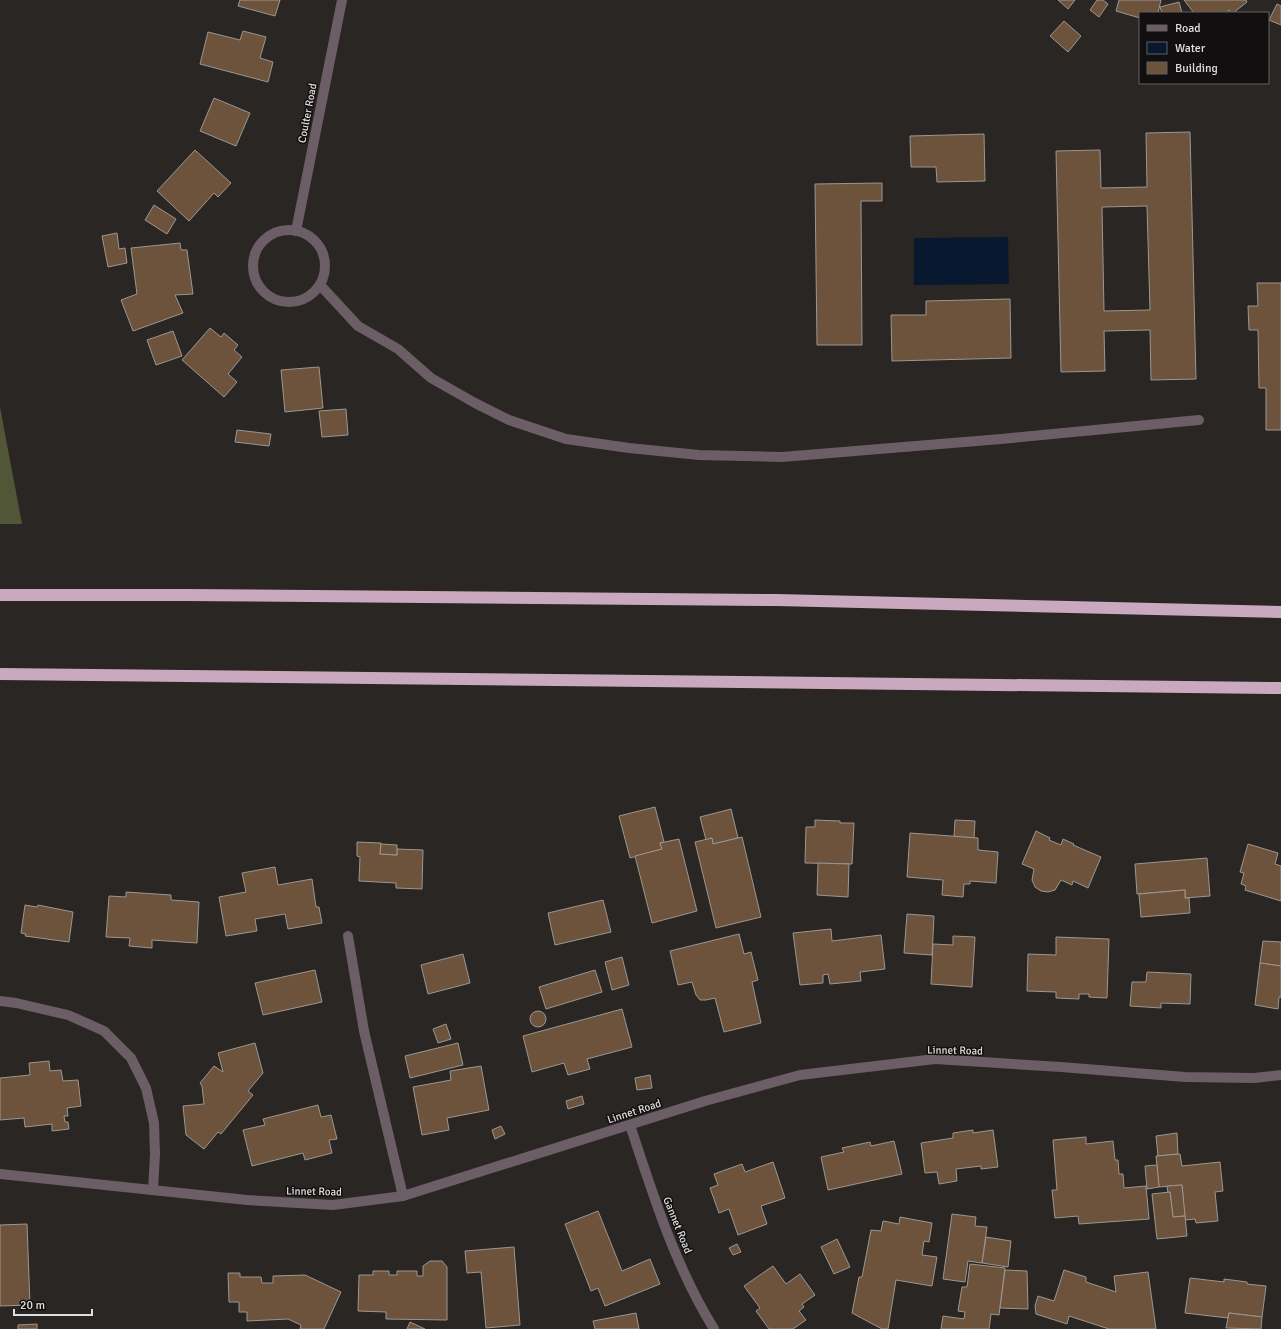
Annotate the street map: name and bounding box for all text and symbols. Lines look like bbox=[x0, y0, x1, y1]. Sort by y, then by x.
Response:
legend bbox=[1139, 12, 1269, 84]
text: Road bbox=[1175, 21, 1201, 36]
text: Water bbox=[1175, 41, 1206, 56]
text: Building bbox=[1175, 61, 1218, 76]
street label: Coulter Road bbox=[295, 82, 320, 144]
street label: Linnet Road bbox=[927, 1044, 983, 1057]
street label: Linnet Road bbox=[606, 1097, 663, 1126]
street label: Linnet Road bbox=[286, 1185, 342, 1198]
street label: Gannet Road bbox=[660, 1195, 695, 1256]
scale bar bbox=[14, 1291, 92, 1317]
text: 20 m bbox=[20, 1298, 45, 1313]

